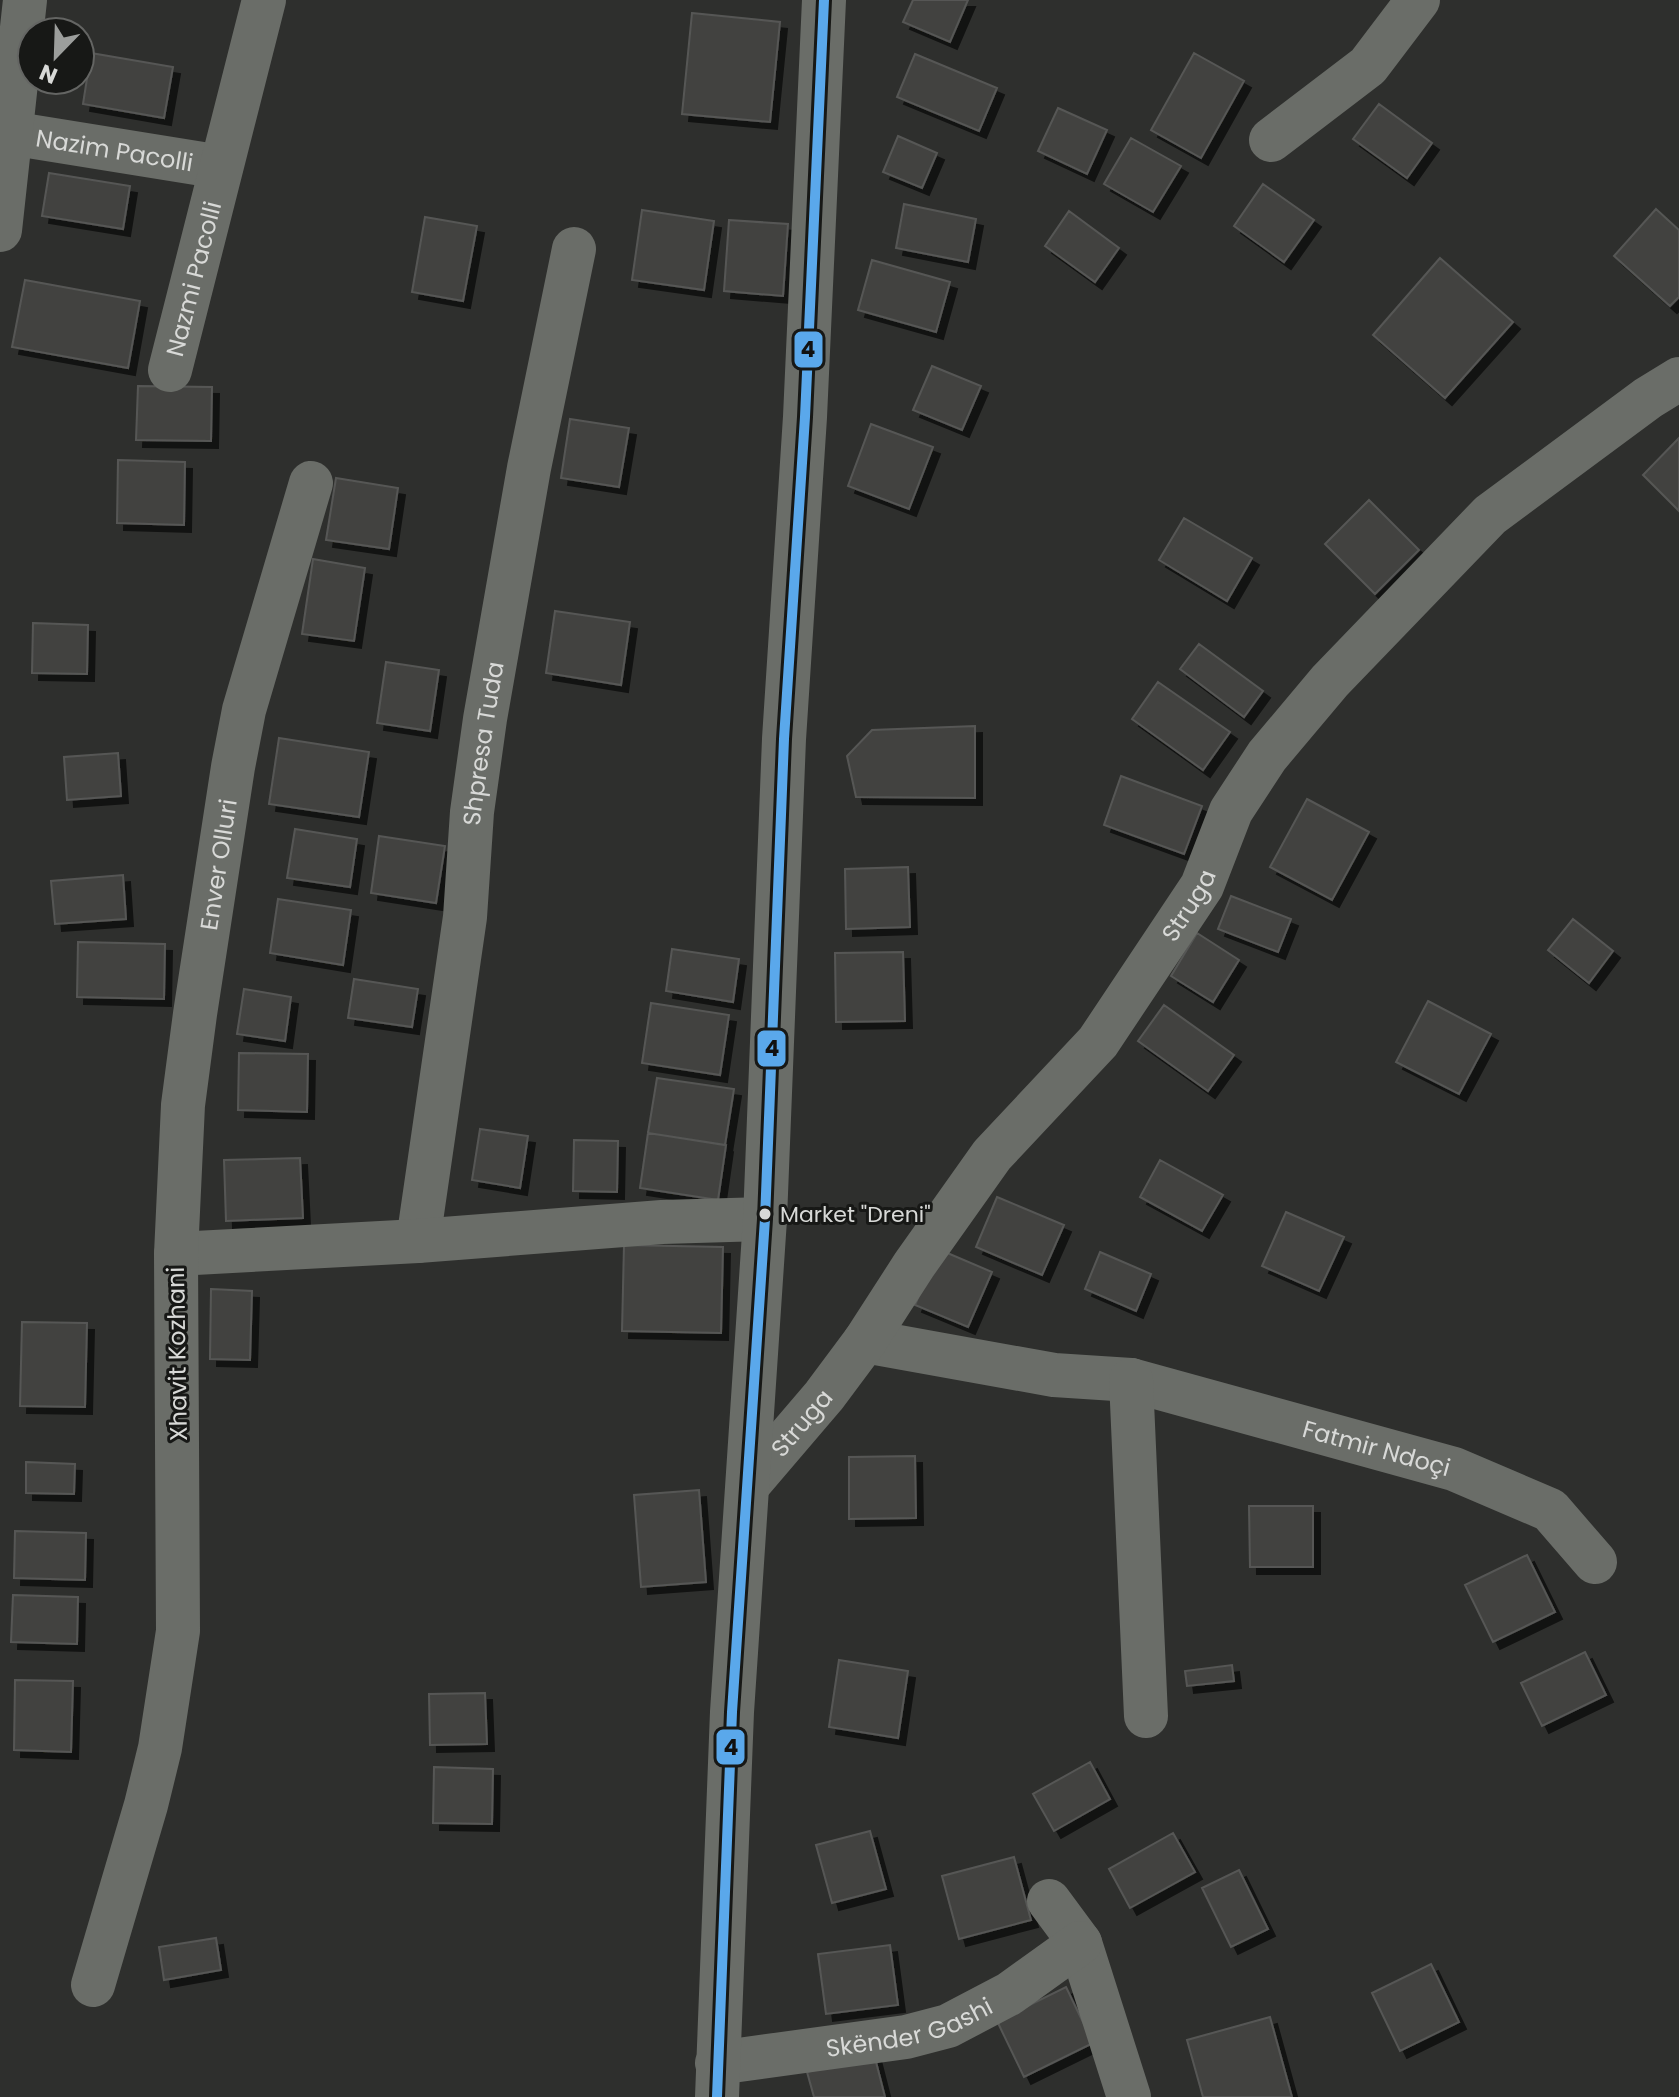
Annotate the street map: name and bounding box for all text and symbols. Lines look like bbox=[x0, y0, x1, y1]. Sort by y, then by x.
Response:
north arrow bbox=[16, 16, 96, 96]
text: N bbox=[35, 56, 62, 91]
street label: Nazim Pacolli bbox=[34, 121, 196, 179]
street label: Nazmi Pacolli bbox=[158, 198, 229, 360]
line badge: 4 bbox=[793, 330, 824, 369]
text: 4 bbox=[801, 334, 816, 365]
street label: Shpresa Tuda bbox=[455, 659, 511, 826]
street label: Enver Olluri bbox=[192, 797, 244, 932]
street label: Struga bbox=[1153, 865, 1223, 948]
line badge: 4 bbox=[756, 1029, 787, 1068]
text: 4 bbox=[765, 1033, 780, 1064]
place label: Market "Dreni" bbox=[780, 1199, 931, 1230]
marker: Market "Dreni" bbox=[757, 1206, 773, 1222]
street label: Xhavit Kozhani bbox=[159, 1266, 195, 1442]
street label: Struga bbox=[763, 1382, 840, 1464]
street label: Fatmir Ndoçi bbox=[1299, 1412, 1454, 1484]
line badge: 4 bbox=[715, 1728, 746, 1766]
text: 4 bbox=[724, 1732, 739, 1763]
street label: Skënder Gashi bbox=[824, 1989, 998, 2064]

